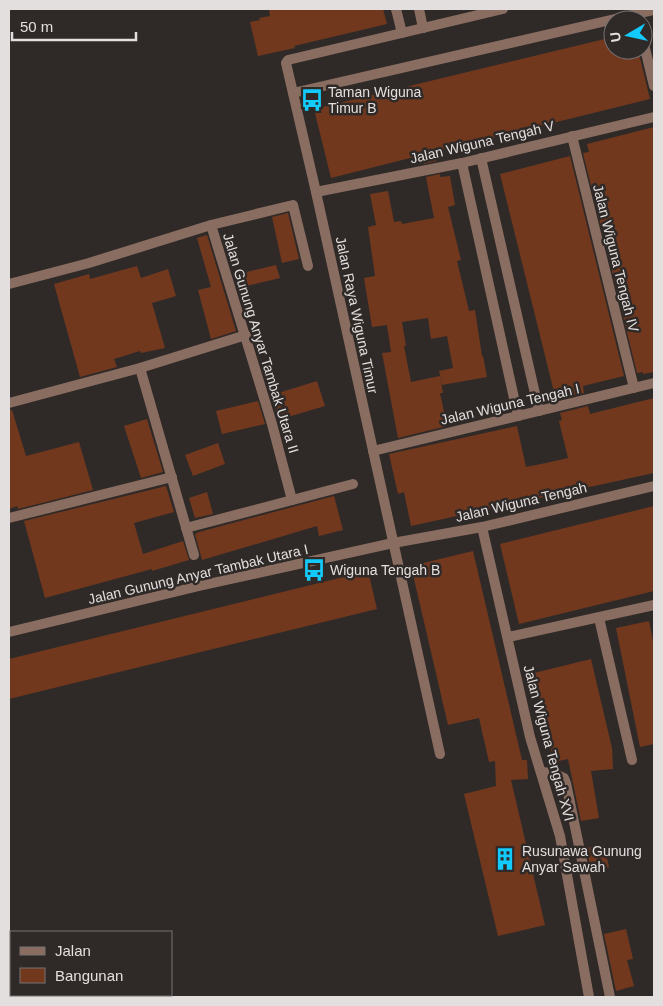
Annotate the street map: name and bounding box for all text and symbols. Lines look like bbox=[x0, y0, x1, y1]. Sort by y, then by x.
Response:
scale bar bbox=[12, 10, 136, 42]
north arrow bbox=[603, 10, 653, 60]
text: 50 m bbox=[20, 18, 53, 35]
text: U bbox=[606, 31, 624, 43]
place label: Taman Wiguna Timur B bbox=[328, 84, 422, 116]
bus stop icon: Taman Wiguna Timur B bbox=[299, 87, 325, 113]
street label: Jalan Wiguna Tengah V bbox=[408, 117, 556, 166]
street label: Jalan Wiguna Tengah IV bbox=[590, 183, 642, 334]
street label: Jalan Gunung Anyar Tambak Utara II bbox=[220, 231, 302, 455]
street label: Jalan Raya Wiguna Timur bbox=[333, 235, 382, 395]
street label: Jalan Wiguna Tengah I bbox=[439, 380, 581, 428]
street label: Jalan Wiguna Tengah bbox=[454, 479, 588, 525]
street label: Jalan Gunung Anyar Tambak Utara I bbox=[86, 541, 310, 607]
bus stop icon: Wiguna Tengah B bbox=[301, 557, 327, 583]
place label: Wiguna Tengah B bbox=[330, 562, 440, 578]
street label: Jalan Wiguna Tengah XVI bbox=[520, 663, 578, 823]
place label: Rusunawa Gunung Anyar Sawah bbox=[522, 843, 642, 875]
building icon: Rusunawa Gunung Anyar Sawah bbox=[492, 846, 518, 872]
legend bbox=[10, 931, 172, 996]
text: Jalan bbox=[55, 942, 91, 959]
text: Bangunan bbox=[55, 967, 123, 984]

